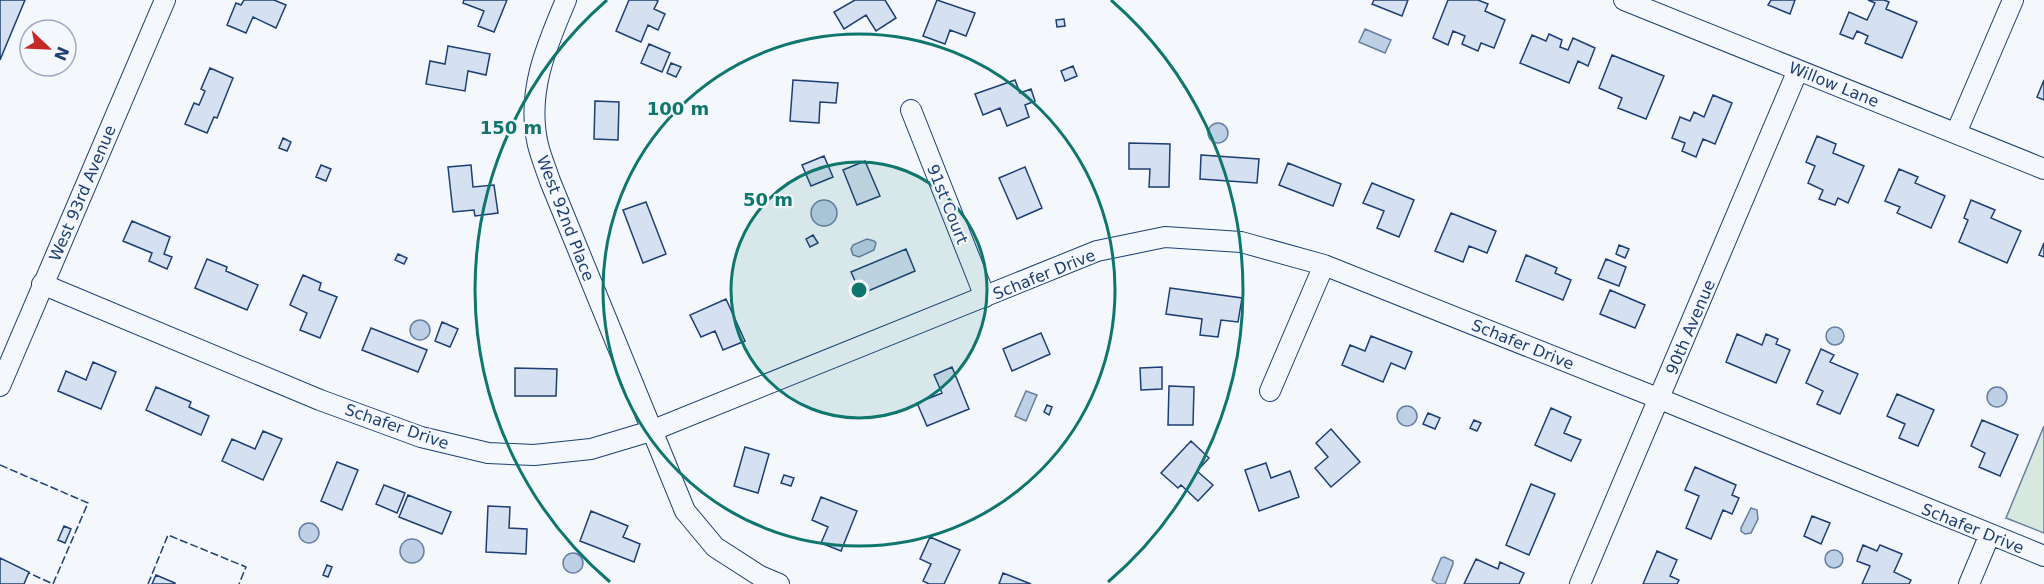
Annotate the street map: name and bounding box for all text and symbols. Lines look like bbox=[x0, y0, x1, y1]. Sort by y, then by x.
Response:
north arrow bbox=[18, 18, 78, 78]
text: N bbox=[50, 44, 73, 64]
street label: Willow Lane bbox=[1786, 58, 1882, 111]
text: 100 m bbox=[647, 98, 709, 119]
text: 150 m bbox=[480, 117, 542, 138]
street label: West 93rd Avenue bbox=[45, 122, 120, 264]
street label: West 92nd Place bbox=[533, 153, 598, 284]
street label: 91st Court bbox=[923, 162, 972, 247]
text: 50 m bbox=[743, 189, 793, 210]
street label: Schafer Drive bbox=[990, 245, 1098, 304]
street label: 90th Avenue bbox=[1662, 277, 1719, 378]
centre of rings bbox=[849, 280, 869, 300]
street label: Schafer Drive bbox=[1469, 315, 1577, 374]
street label: Schafer Drive bbox=[342, 400, 451, 453]
street label: Schafer Drive bbox=[1919, 499, 2027, 558]

